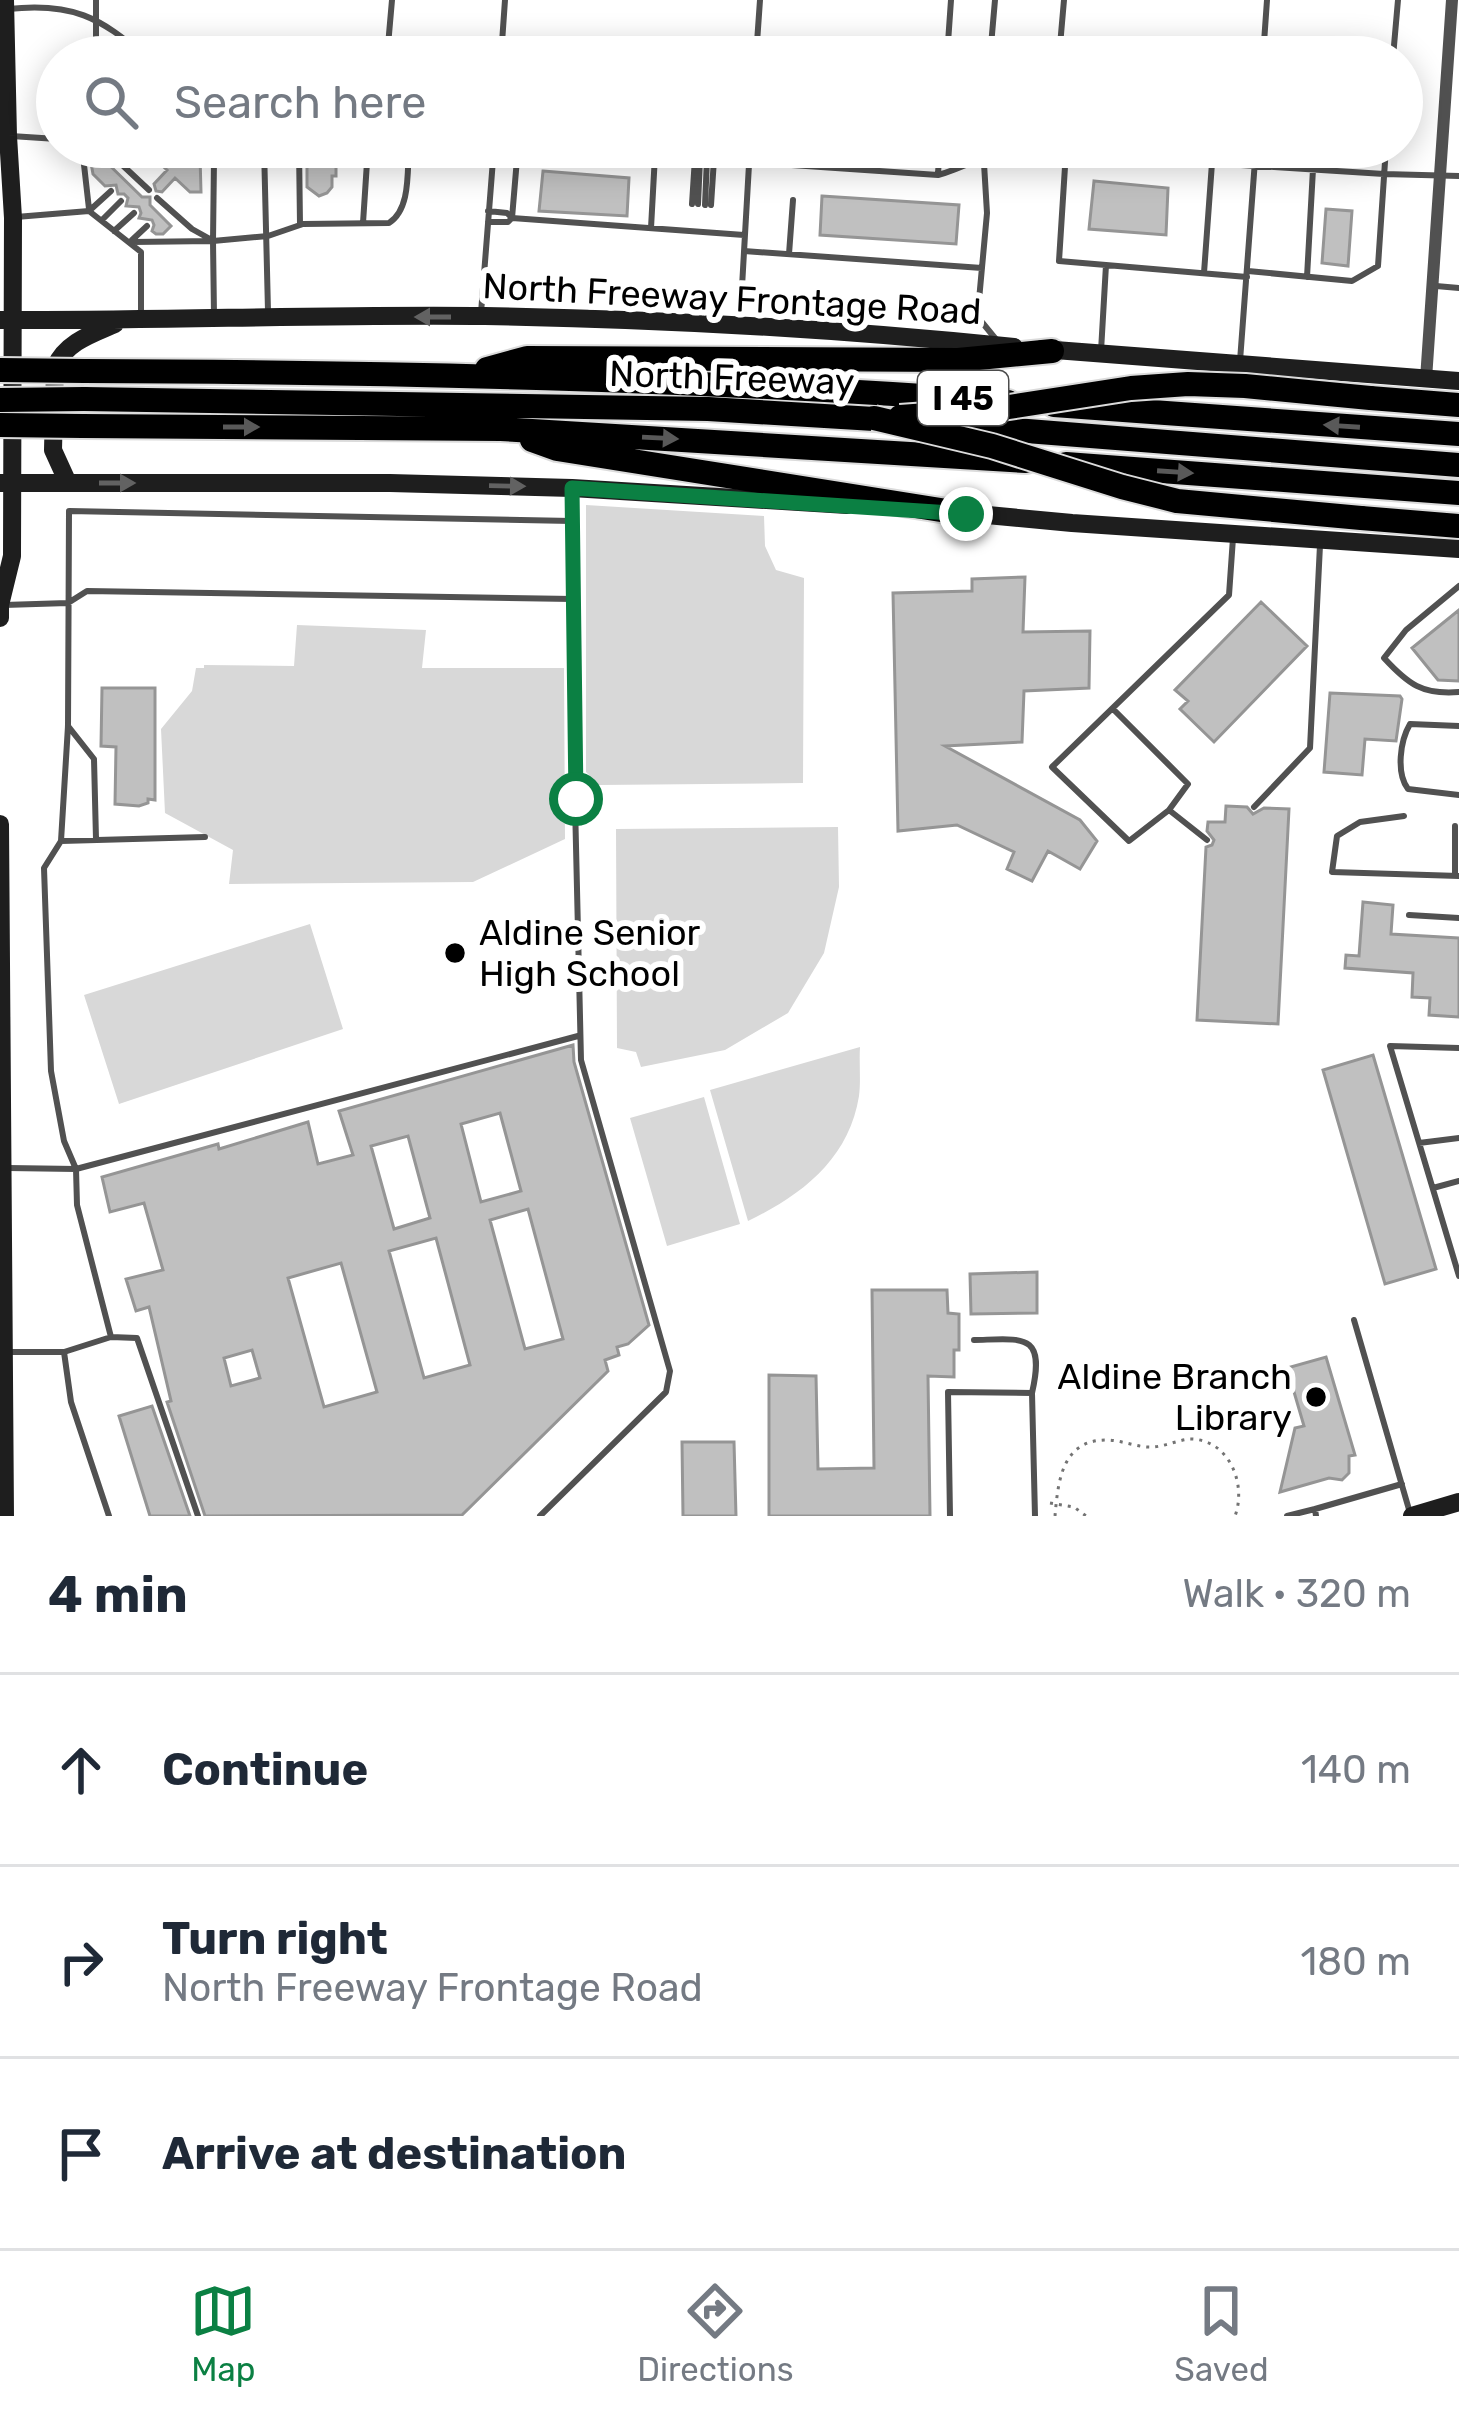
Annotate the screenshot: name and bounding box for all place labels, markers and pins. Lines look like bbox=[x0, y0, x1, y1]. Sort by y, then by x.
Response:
place label: Aldine Senior High School bbox=[479, 911, 701, 995]
marker: Aldine Senior High School bbox=[442, 940, 468, 966]
place label: Aldine Branch Library bbox=[1057, 1355, 1292, 1439]
marker: Aldine Branch Library bbox=[1303, 1384, 1329, 1410]

